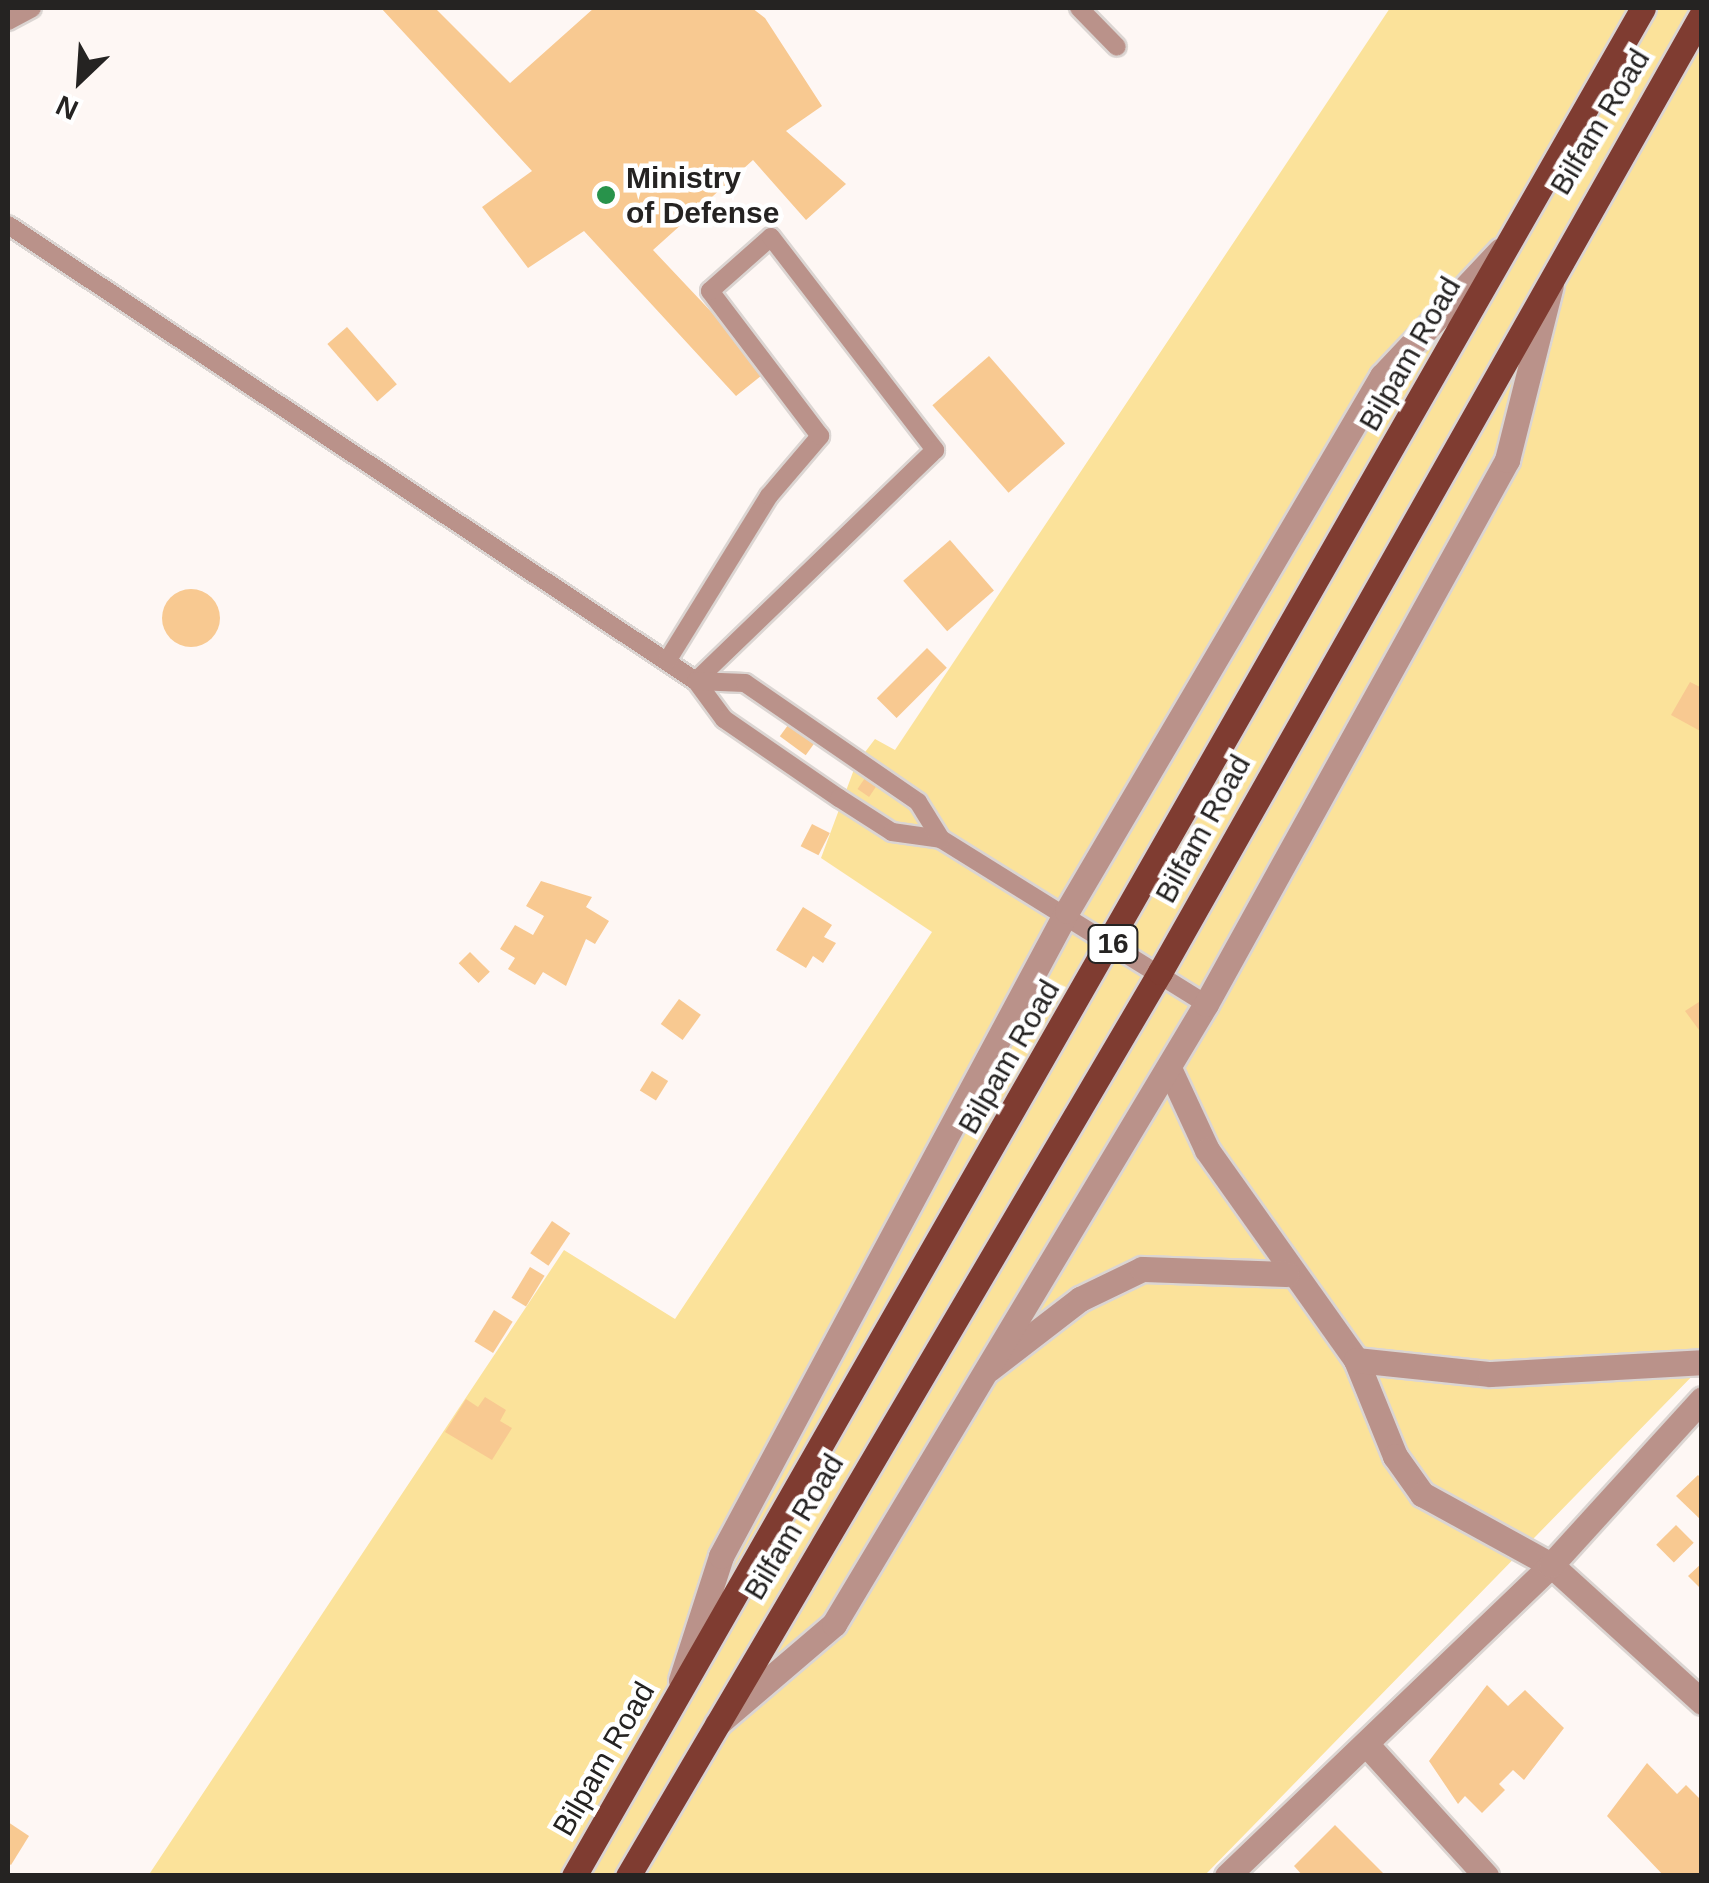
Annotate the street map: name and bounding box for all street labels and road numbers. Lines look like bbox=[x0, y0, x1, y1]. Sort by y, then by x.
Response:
street label: Bilfam Road bbox=[1542, 43, 1658, 201]
street label: Bilpam Road bbox=[1351, 271, 1469, 437]
street label: Bilfam Road bbox=[1148, 749, 1258, 909]
road number: 16 bbox=[1086, 921, 1140, 967]
street label: Bilpam Road bbox=[950, 974, 1068, 1140]
street label: Bilfam Road bbox=[736, 1448, 852, 1606]
street label: Bilpam Road bbox=[545, 1676, 663, 1842]

